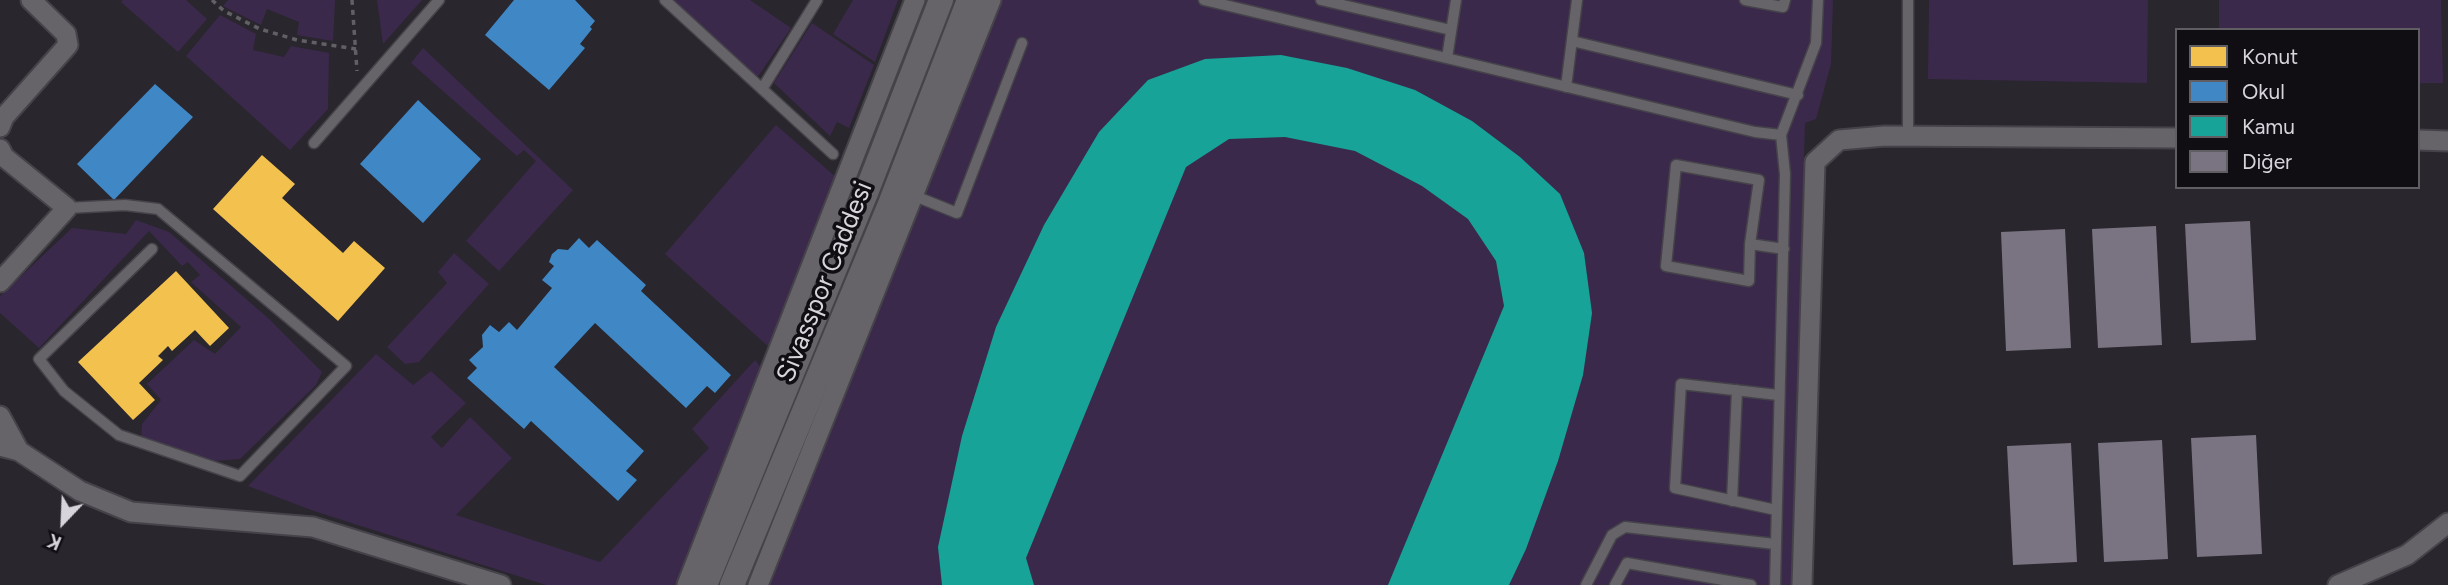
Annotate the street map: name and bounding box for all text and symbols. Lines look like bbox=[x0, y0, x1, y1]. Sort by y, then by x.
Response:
legend bbox=[2175, 28, 2420, 189]
text: Konut bbox=[2242, 44, 2298, 69]
text: Okul bbox=[2242, 79, 2285, 104]
text: Kamu bbox=[2242, 114, 2295, 139]
text: Diğer bbox=[2242, 149, 2292, 174]
street label: Sivasspor Caddesi bbox=[771, 177, 879, 387]
north arrow bbox=[28, 487, 98, 557]
text: K bbox=[44, 529, 65, 555]

